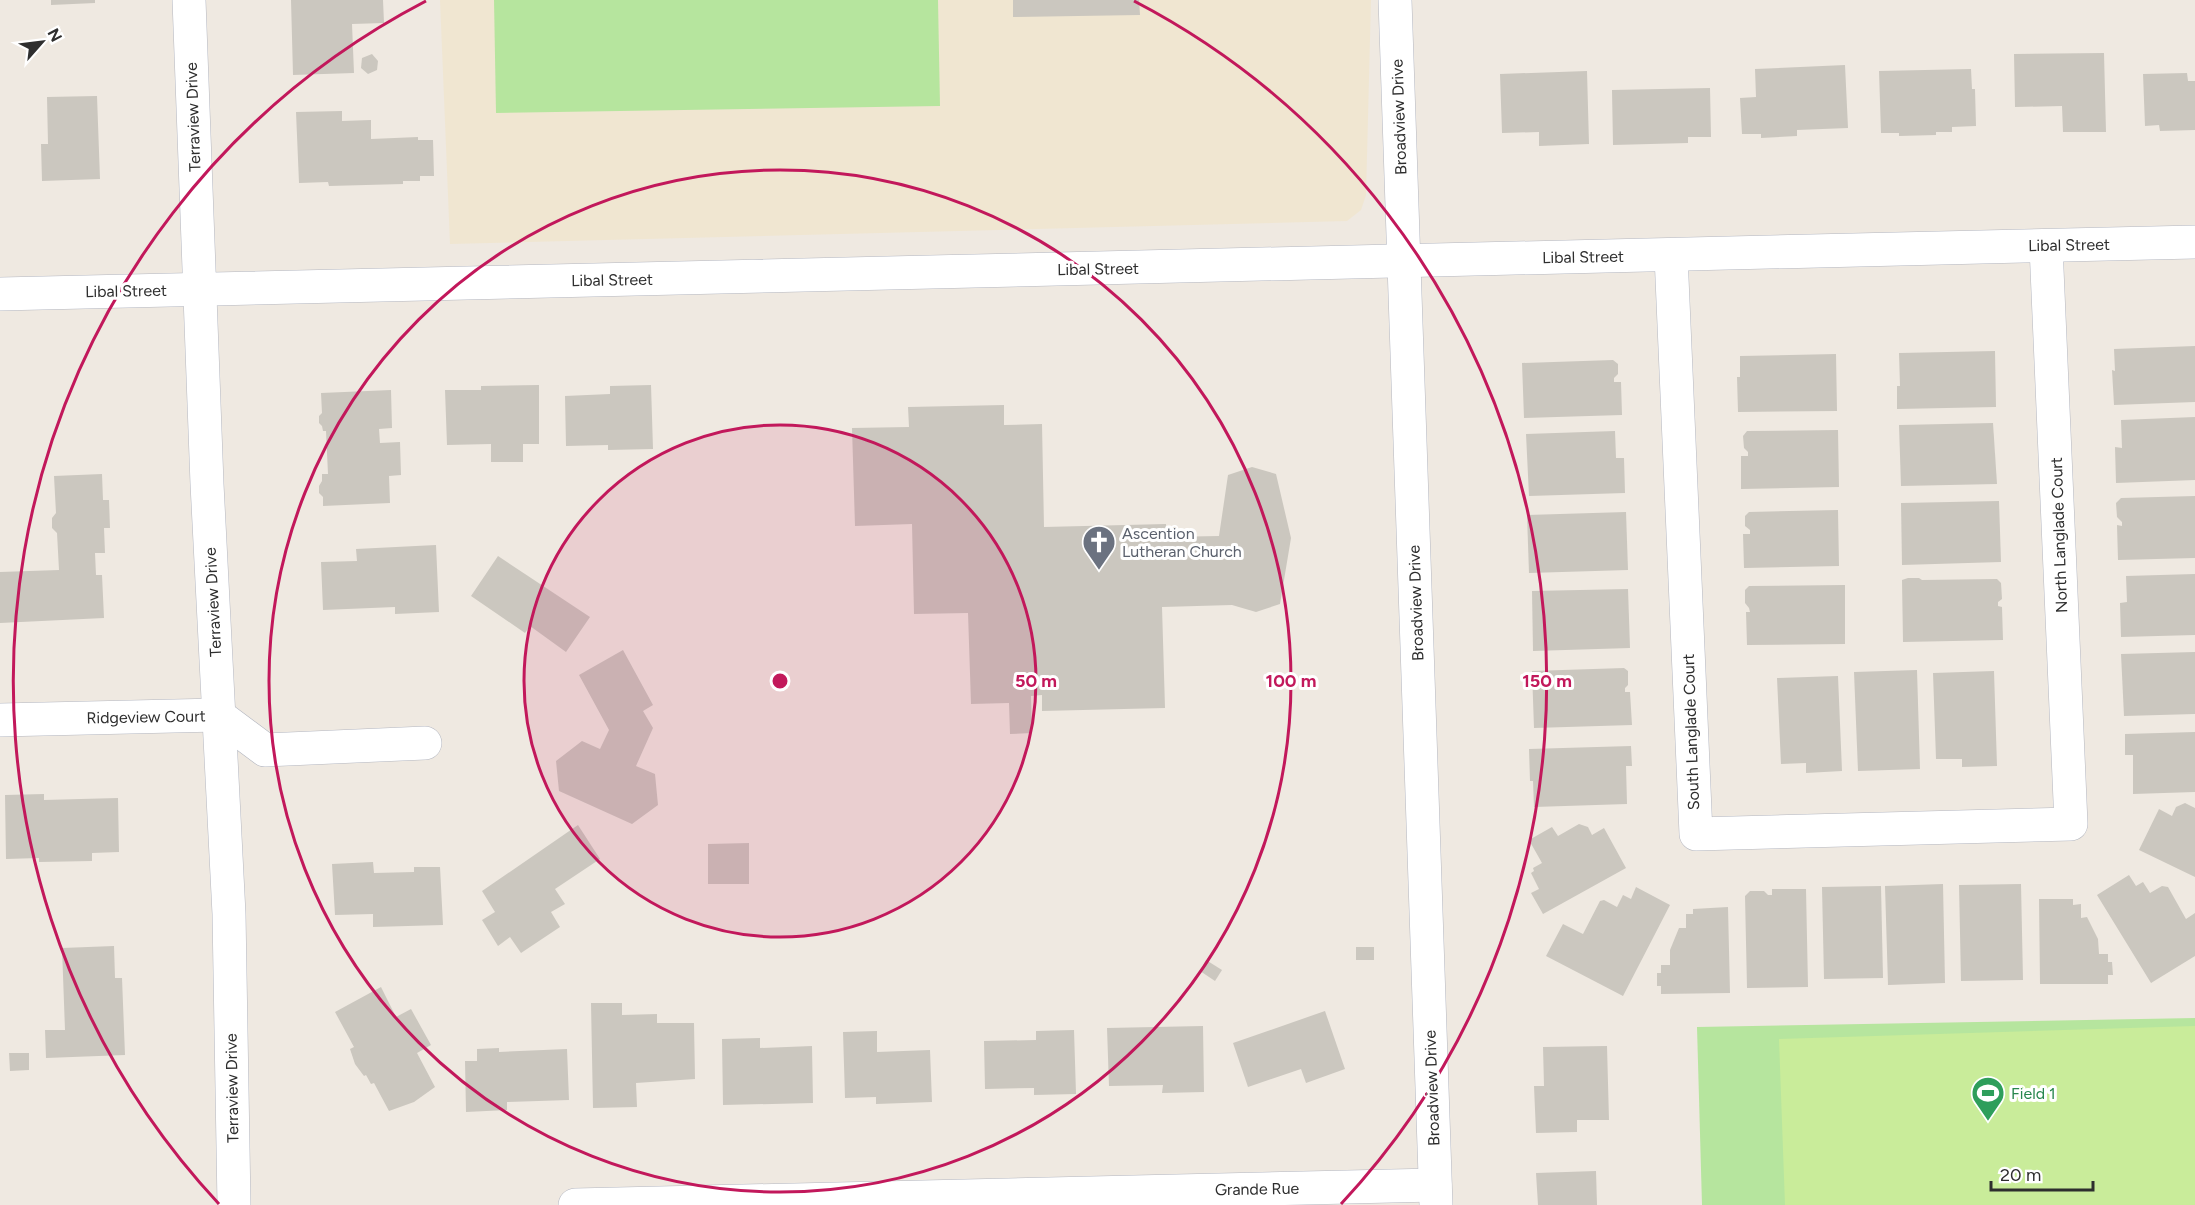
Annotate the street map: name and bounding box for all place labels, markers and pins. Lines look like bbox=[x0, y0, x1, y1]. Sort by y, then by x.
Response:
church icon: Ascention Lutheran Church bbox=[1081, 524, 1117, 571]
place label: Ascention Lutheran Church bbox=[1122, 524, 1242, 561]
centre of rings bbox=[770, 671, 790, 691]
sports icon: Field 1 bbox=[1970, 1075, 2006, 1122]
place label: Field 1 bbox=[2011, 1084, 2056, 1103]

